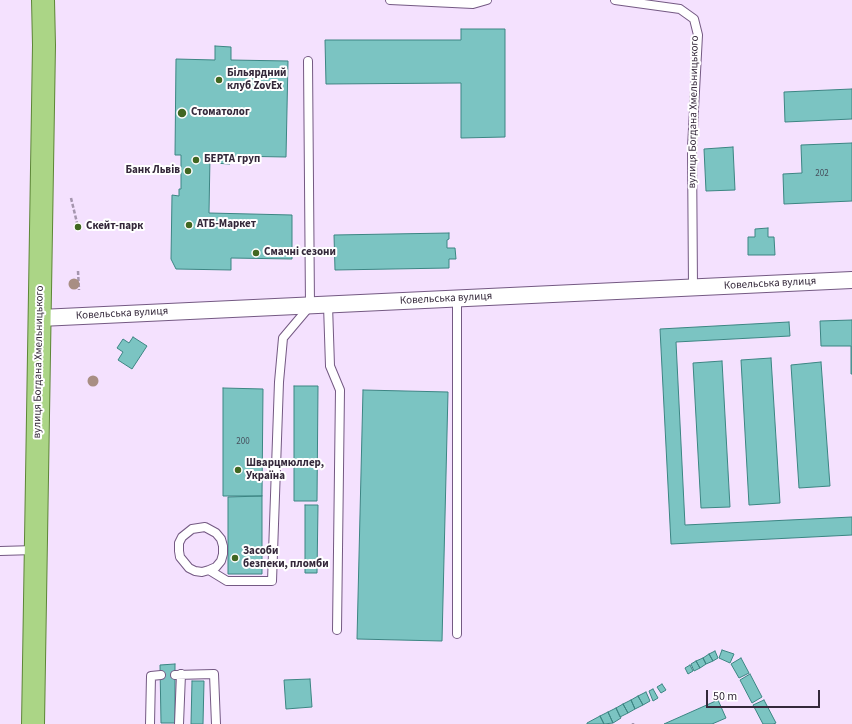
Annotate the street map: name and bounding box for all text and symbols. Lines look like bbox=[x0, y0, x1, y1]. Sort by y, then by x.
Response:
street label: вулиця Богдана Хмельницького bbox=[686, 35, 702, 189]
place label: Більярдний клуб ZovEx bbox=[227, 67, 286, 93]
marker: Більярдний клуб ZovEx bbox=[214, 75, 224, 85]
place label: Стоматолог bbox=[191, 106, 250, 120]
marker: Стоматолог bbox=[176, 107, 188, 119]
place label: БЕРТА груп bbox=[204, 153, 260, 167]
marker: БЕРТА груп bbox=[191, 155, 201, 165]
place label: Банк Львів bbox=[125, 164, 180, 178]
marker: Банк Львів bbox=[183, 166, 193, 176]
house number: 202 bbox=[815, 169, 829, 179]
place label: АТБ-Маркет bbox=[197, 218, 256, 232]
place label: Скейт-парк bbox=[86, 220, 143, 234]
marker: АТБ-Маркет bbox=[184, 220, 194, 230]
marker: Скейт-парк bbox=[73, 222, 83, 232]
place label: Смачні сезони bbox=[264, 246, 336, 260]
marker: Смачні сезони bbox=[251, 248, 261, 258]
street label: Ковельська вулиця bbox=[723, 275, 817, 293]
street label: вулиця Богдана Хмельницького bbox=[31, 285, 47, 439]
street label: Ковельська вулиця bbox=[399, 290, 493, 308]
street label: Ковельська вулиця bbox=[75, 305, 169, 323]
house number: 200 bbox=[236, 437, 250, 447]
place label: Шварцмюллер, Україна bbox=[246, 457, 324, 483]
marker: Шварцмюллер, Україна bbox=[233, 465, 243, 475]
place label: Засоби безпеки, пломби bbox=[243, 545, 329, 571]
marker: Засоби безпеки, пломби bbox=[230, 553, 240, 563]
scale bar bbox=[708, 682, 822, 708]
text: 50 m bbox=[713, 688, 737, 705]

